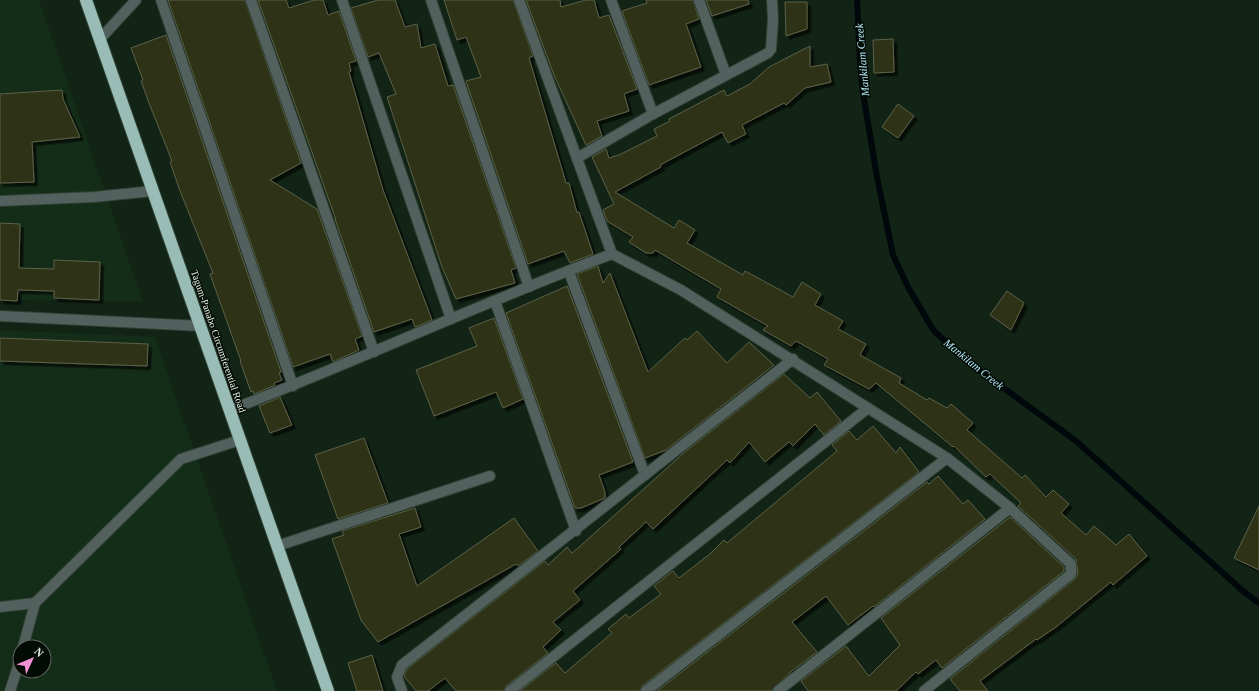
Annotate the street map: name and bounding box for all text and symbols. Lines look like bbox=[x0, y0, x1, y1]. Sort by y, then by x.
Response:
water label: Mankilam Creek bbox=[853, 22, 871, 98]
street label: Tagum-Panabo Circumferential Road bbox=[189, 269, 248, 414]
water label: Mankilam Creek bbox=[941, 336, 1007, 392]
north arrow bbox=[12, 639, 52, 679]
text: N bbox=[32, 645, 46, 659]

